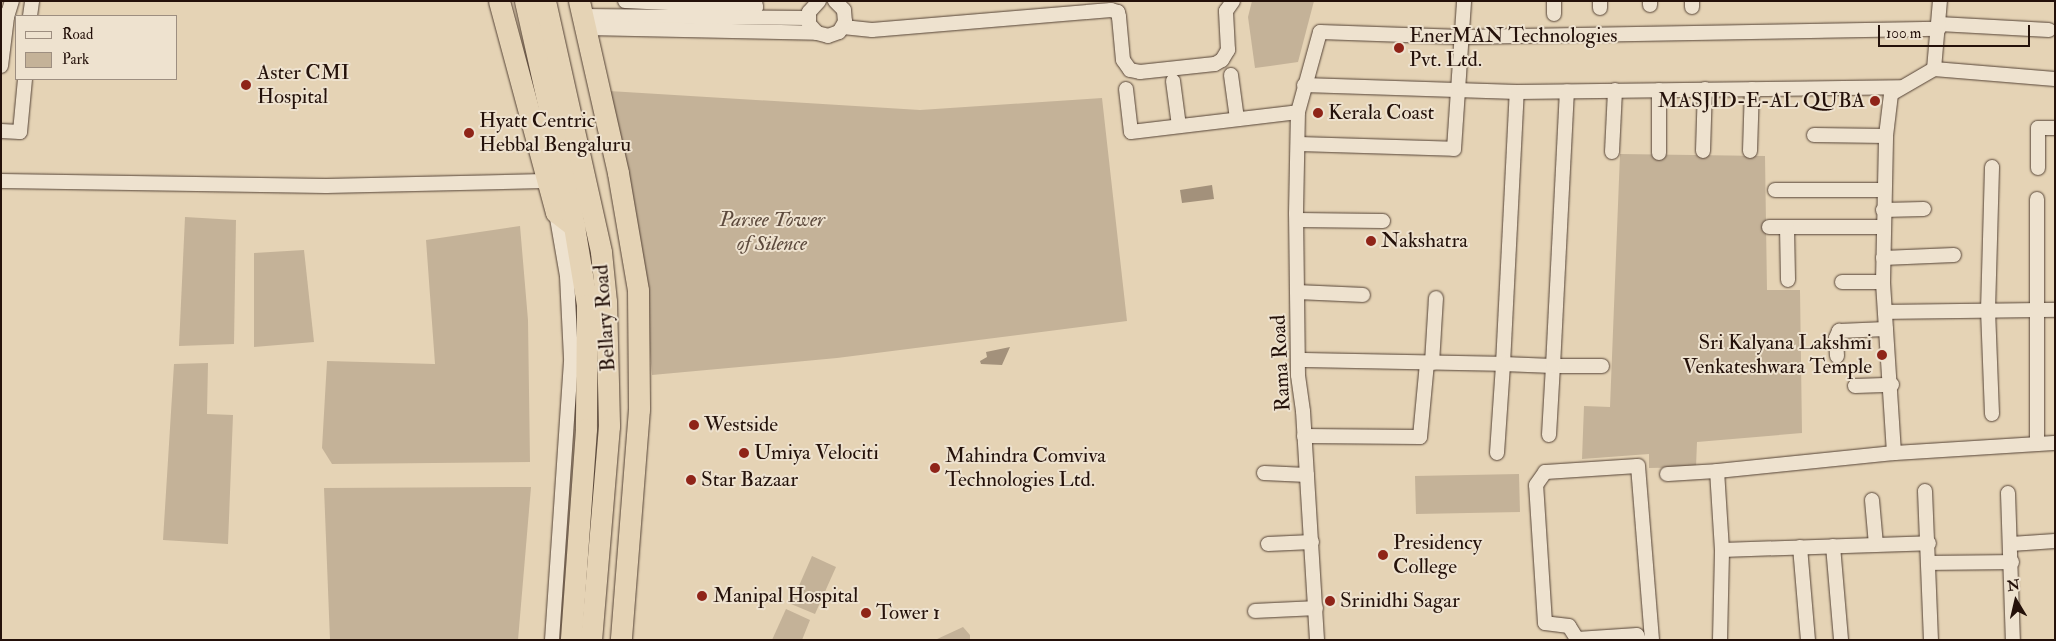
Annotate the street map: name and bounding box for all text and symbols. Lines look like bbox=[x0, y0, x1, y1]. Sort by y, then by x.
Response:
legend bbox=[15, 15, 178, 80]
scale bar bbox=[1881, 15, 2034, 47]
place label: EnerMAN Technologies Pvt. Ltd. bbox=[1409, 23, 1617, 73]
text: 100 m bbox=[1886, 24, 1921, 43]
text: Road bbox=[62, 25, 93, 44]
marker: EnerMAN Technologies Pvt. Ltd. bbox=[1393, 42, 1405, 54]
text: Park bbox=[62, 50, 89, 69]
place label: Aster CMI Hospital bbox=[257, 60, 350, 110]
marker: Aster CMI Hospital bbox=[239, 78, 253, 92]
place label: MASJID-E-AL QUBA bbox=[1657, 88, 1865, 114]
marker: MASJID-E-AL QUBA bbox=[1869, 95, 1881, 107]
place label: Kerala Coast bbox=[1328, 100, 1434, 126]
marker: Kerala Coast bbox=[1312, 107, 1324, 119]
place label: Hyatt Centric Hebbal Bengaluru bbox=[479, 108, 631, 158]
marker: Hyatt Centric Hebbal Bengaluru bbox=[463, 127, 475, 139]
park label: Parsee Tower of Silence bbox=[719, 207, 825, 257]
place label: Nakshatra bbox=[1381, 228, 1468, 254]
marker: Nakshatra bbox=[1365, 235, 1377, 247]
street label: Bellary Road bbox=[589, 264, 621, 372]
street label: Rama Road bbox=[1266, 314, 1296, 412]
place label: Sri Kalyana Lakshmi Venkateshwara Temple bbox=[1682, 330, 1872, 380]
marker: Sri Kalyana Lakshmi Venkateshwara Temple bbox=[1876, 349, 1888, 361]
place label: Westside bbox=[704, 412, 778, 438]
marker: Westside bbox=[688, 419, 700, 431]
place label: Umiya Velociti bbox=[754, 440, 879, 466]
place label: Mahindra Comviva Technologies Ltd. bbox=[945, 443, 1106, 493]
marker: Umiya Velociti bbox=[738, 447, 750, 459]
marker: Mahindra Comviva Technologies Ltd. bbox=[929, 462, 941, 474]
place label: Star Bazaar bbox=[701, 467, 798, 493]
marker: Star Bazaar bbox=[685, 474, 697, 486]
place label: Presidency College bbox=[1393, 530, 1482, 580]
marker: Presidency College bbox=[1377, 549, 1389, 561]
north arrow bbox=[1991, 576, 2041, 626]
text: N bbox=[2006, 576, 2021, 595]
place label: Manipal Hospital bbox=[713, 583, 858, 609]
place label: Srinidhi Sagar bbox=[1340, 588, 1460, 614]
marker: Manipal Hospital bbox=[695, 589, 709, 603]
marker: Srinidhi Sagar bbox=[1324, 595, 1336, 607]
place label: Tower 1 bbox=[876, 600, 940, 626]
marker: Tower 1 bbox=[860, 607, 872, 619]

